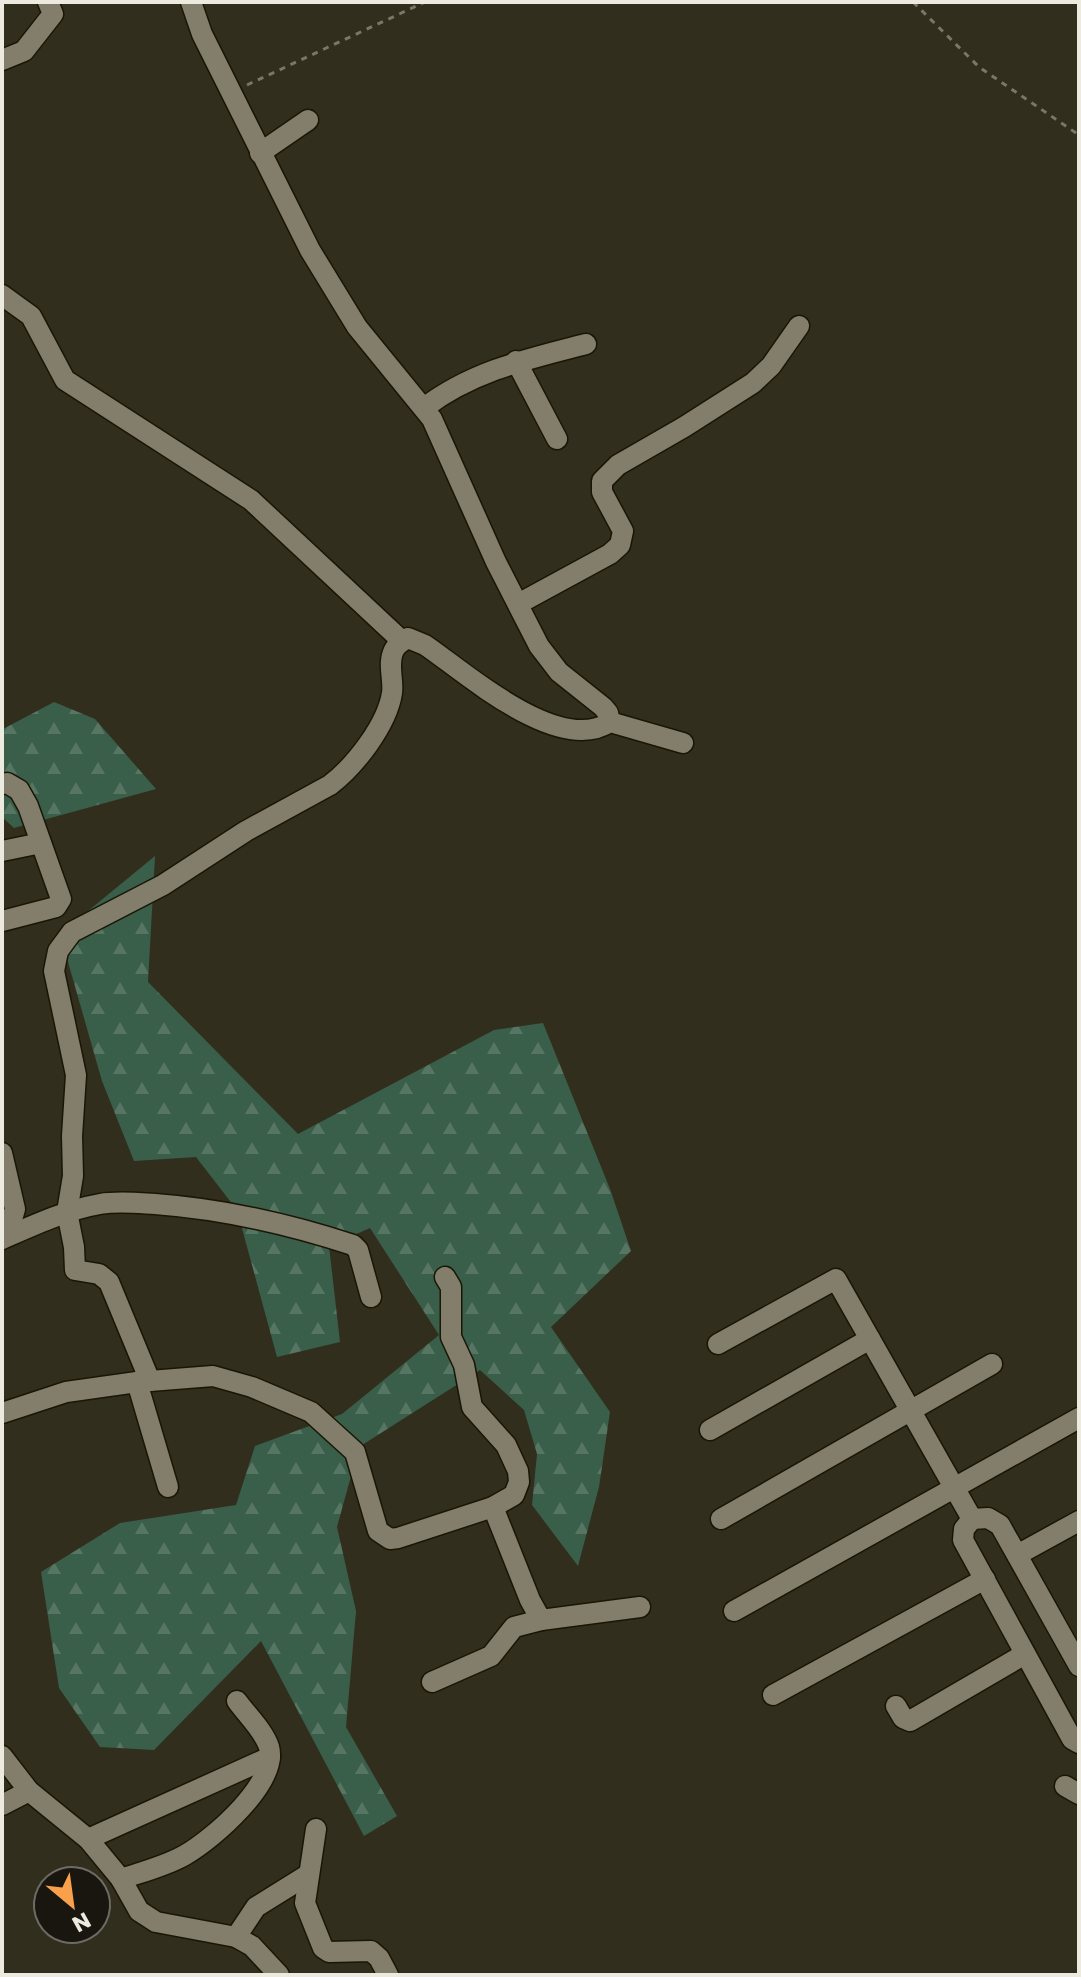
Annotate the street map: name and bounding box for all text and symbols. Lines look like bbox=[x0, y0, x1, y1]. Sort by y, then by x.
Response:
north arrow bbox=[32, 1865, 112, 1945]
text: N bbox=[67, 1904, 96, 1940]

